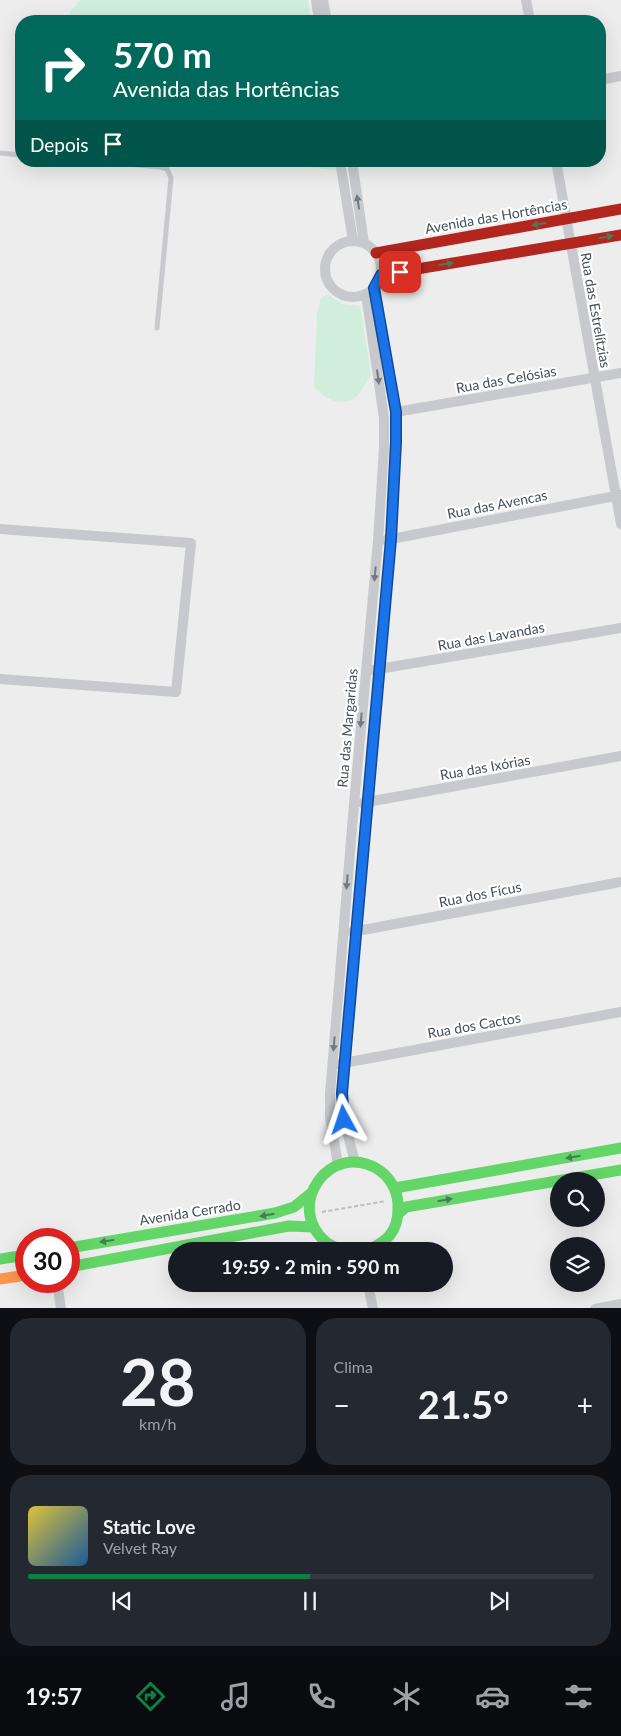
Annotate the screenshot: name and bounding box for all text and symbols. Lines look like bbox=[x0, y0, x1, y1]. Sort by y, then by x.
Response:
text: 570 m bbox=[113, 33, 212, 75]
icon: right bbox=[30, 35, 95, 100]
text: Avenida das Hortências bbox=[113, 75, 339, 102]
icon: arrive bbox=[99, 130, 127, 158]
text: Depois bbox=[30, 133, 89, 156]
one-way arrow bbox=[354, 194, 362, 210]
street label: Avenida das Hortências bbox=[424, 195, 568, 237]
one-way arrow bbox=[530, 221, 546, 229]
one-way arrow bbox=[599, 233, 615, 241]
pin bbox=[379, 251, 421, 293]
street label: Rua das Estrelítzias bbox=[577, 251, 615, 369]
icon: arrive bbox=[386, 258, 414, 286]
one-way arrow bbox=[438, 260, 454, 268]
street label: Rua das Celósias bbox=[455, 362, 557, 396]
one-way arrow bbox=[374, 369, 382, 385]
street label: Rua das Avencas bbox=[445, 486, 549, 522]
one-way arrow bbox=[371, 566, 379, 582]
street label: Rua das Lavandas bbox=[436, 618, 546, 654]
street label: Rua das Margaridas bbox=[333, 668, 361, 788]
one-way arrow bbox=[357, 712, 365, 728]
street label: Rua das Ixórias bbox=[439, 751, 531, 783]
one-way arrow bbox=[343, 874, 351, 890]
street label: Rua dos Fícus bbox=[437, 878, 523, 910]
street label: Rua dos Cactos bbox=[426, 1008, 522, 1042]
one-way arrow bbox=[330, 1036, 338, 1052]
position arrow bbox=[317, 1093, 369, 1145]
one-way arrow bbox=[565, 1153, 581, 1161]
map controls bbox=[550, 1172, 605, 1292]
button: search bbox=[550, 1172, 605, 1227]
street label: Avenida Cerrado bbox=[138, 1196, 242, 1228]
one-way arrow bbox=[438, 1196, 454, 1204]
one-way arrow bbox=[259, 1211, 275, 1219]
speed limit sign: 30 bbox=[15, 1228, 80, 1293]
button: layers bbox=[550, 1237, 605, 1292]
one-way arrow bbox=[99, 1238, 115, 1246]
text: 19:59 · 2 min · 590 m bbox=[221, 1255, 400, 1278]
text: 28 bbox=[120, 1342, 195, 1420]
text: Clima bbox=[334, 1357, 373, 1376]
text: 21.5° bbox=[418, 1381, 509, 1427]
text: − bbox=[334, 1388, 350, 1422]
text: + bbox=[577, 1388, 593, 1422]
text: km/h bbox=[139, 1414, 176, 1433]
text: Static Love bbox=[103, 1515, 195, 1538]
text: Velvet Ray bbox=[103, 1538, 177, 1557]
icon: previous bbox=[108, 1587, 136, 1615]
icon: pause bbox=[296, 1587, 324, 1615]
icon: next bbox=[485, 1587, 513, 1615]
icon: directions bbox=[133, 1679, 168, 1714]
icon: music bbox=[218, 1679, 253, 1714]
icon: phone bbox=[304, 1679, 339, 1714]
icon: climate bbox=[389, 1679, 424, 1714]
icon: car bbox=[475, 1679, 510, 1714]
icon: filters bbox=[561, 1679, 596, 1714]
text: 19:57 bbox=[25, 1683, 82, 1710]

